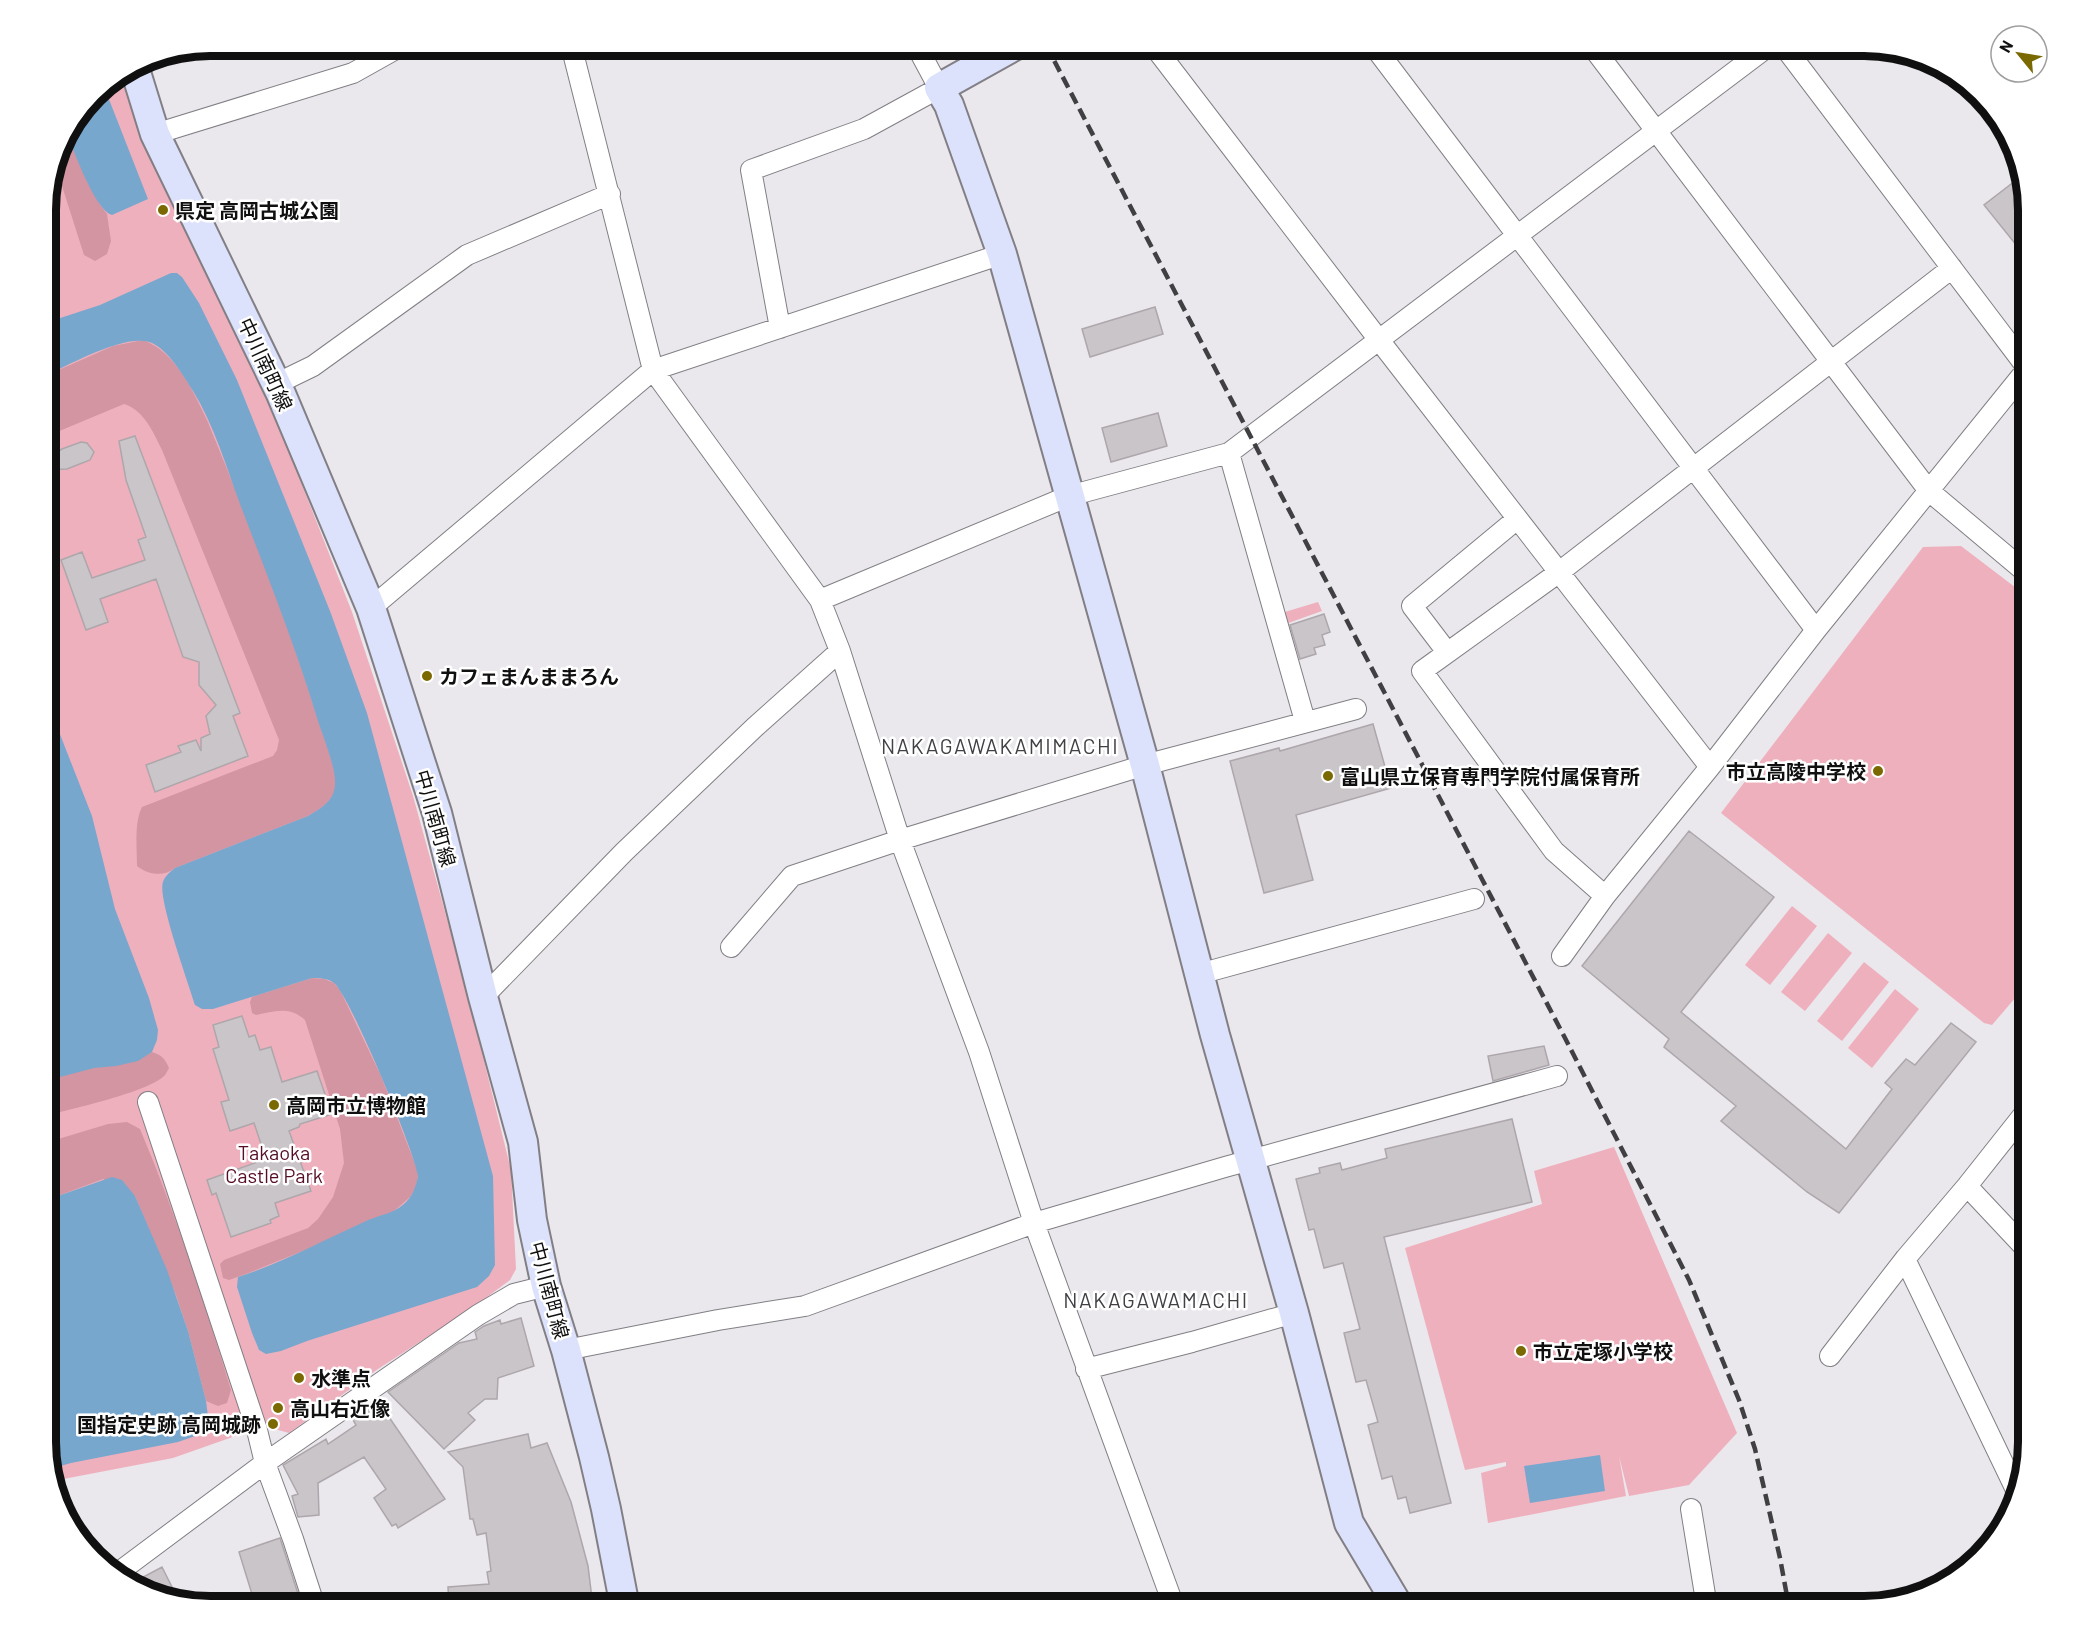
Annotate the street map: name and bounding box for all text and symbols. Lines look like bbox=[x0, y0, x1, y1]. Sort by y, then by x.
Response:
north arrow bbox=[1989, 24, 2049, 84]
text: N bbox=[1995, 37, 2016, 56]
place label: 県定 高岡古城公園 bbox=[175, 198, 339, 222]
marker: 県定 高岡古城公園 bbox=[156, 203, 170, 217]
street label: 中川南町線 bbox=[234, 314, 298, 414]
place label: カフェまんままろん bbox=[439, 664, 619, 688]
marker: カフェまんままろん bbox=[420, 669, 434, 683]
district label: NAKAGAWAKAMIMACHI bbox=[881, 733, 1119, 758]
place label: 市立高陵中学校 bbox=[1726, 759, 1866, 783]
place label: 富山県立保育専門学院付属保育所 bbox=[1340, 764, 1640, 788]
marker: 市立高陵中学校 bbox=[1871, 764, 1885, 778]
street label: 中川南町線 bbox=[411, 767, 461, 869]
marker: 富山県立保育専門学院付属保育所 bbox=[1321, 769, 1335, 783]
place label: 高岡市立博物館 bbox=[286, 1093, 426, 1117]
marker: 高岡市立博物館 bbox=[267, 1098, 281, 1112]
park label: Takaoka Castle Park bbox=[225, 1140, 323, 1187]
street label: 中川南町線 bbox=[525, 1239, 575, 1341]
district label: NAKAGAWAMACHI bbox=[1063, 1287, 1249, 1312]
place label: 市立定塚小学校 bbox=[1533, 1339, 1673, 1363]
marker: 市立定塚小学校 bbox=[1514, 1344, 1528, 1358]
place label: 水準点 bbox=[311, 1366, 371, 1390]
marker: 水準点 bbox=[292, 1371, 306, 1385]
place label: 高山右近像 bbox=[290, 1396, 390, 1420]
marker: 高山右近像 bbox=[271, 1401, 285, 1415]
place label: 国指定史跡 高岡城跡 bbox=[77, 1412, 261, 1436]
marker: 国指定史跡 高岡城跡 bbox=[266, 1417, 280, 1431]

